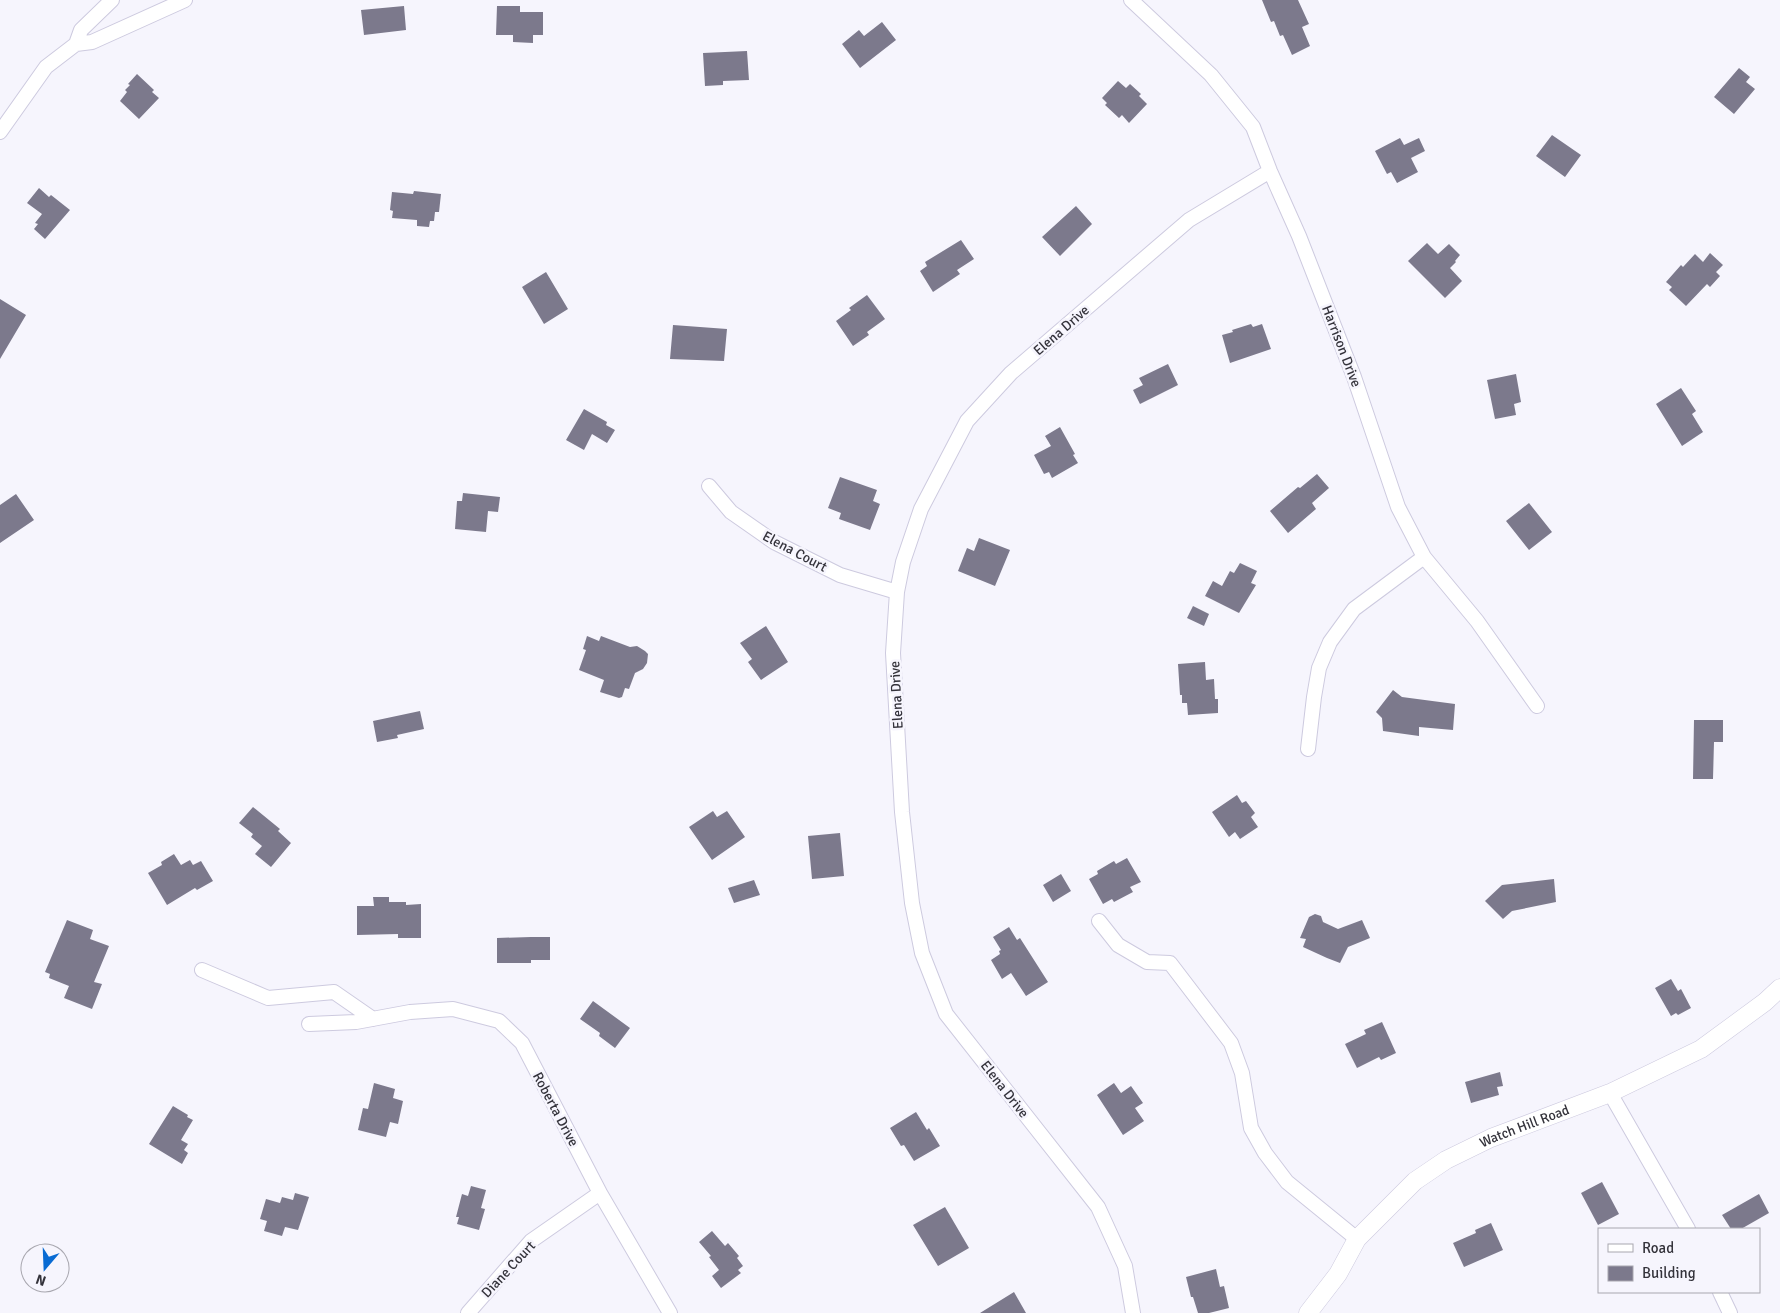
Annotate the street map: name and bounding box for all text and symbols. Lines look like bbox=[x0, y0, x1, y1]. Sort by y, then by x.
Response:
street label: Elena Drive bbox=[1030, 302, 1093, 359]
street label: Harrison Drive bbox=[1318, 303, 1365, 390]
street label: Elena Court bbox=[760, 527, 830, 576]
street label: Elena Drive bbox=[886, 661, 907, 729]
street label: Elena Drive bbox=[977, 1057, 1032, 1121]
street label: Roberta Drive bbox=[529, 1069, 582, 1149]
street label: Watch Hill Road bbox=[1477, 1101, 1572, 1151]
legend bbox=[1598, 1228, 1760, 1293]
street label: Diane Court bbox=[478, 1237, 539, 1301]
text: Road bbox=[1642, 1239, 1674, 1257]
north arrow bbox=[20, 1243, 70, 1293]
text: Building bbox=[1642, 1264, 1696, 1282]
text: N bbox=[34, 1270, 48, 1289]

